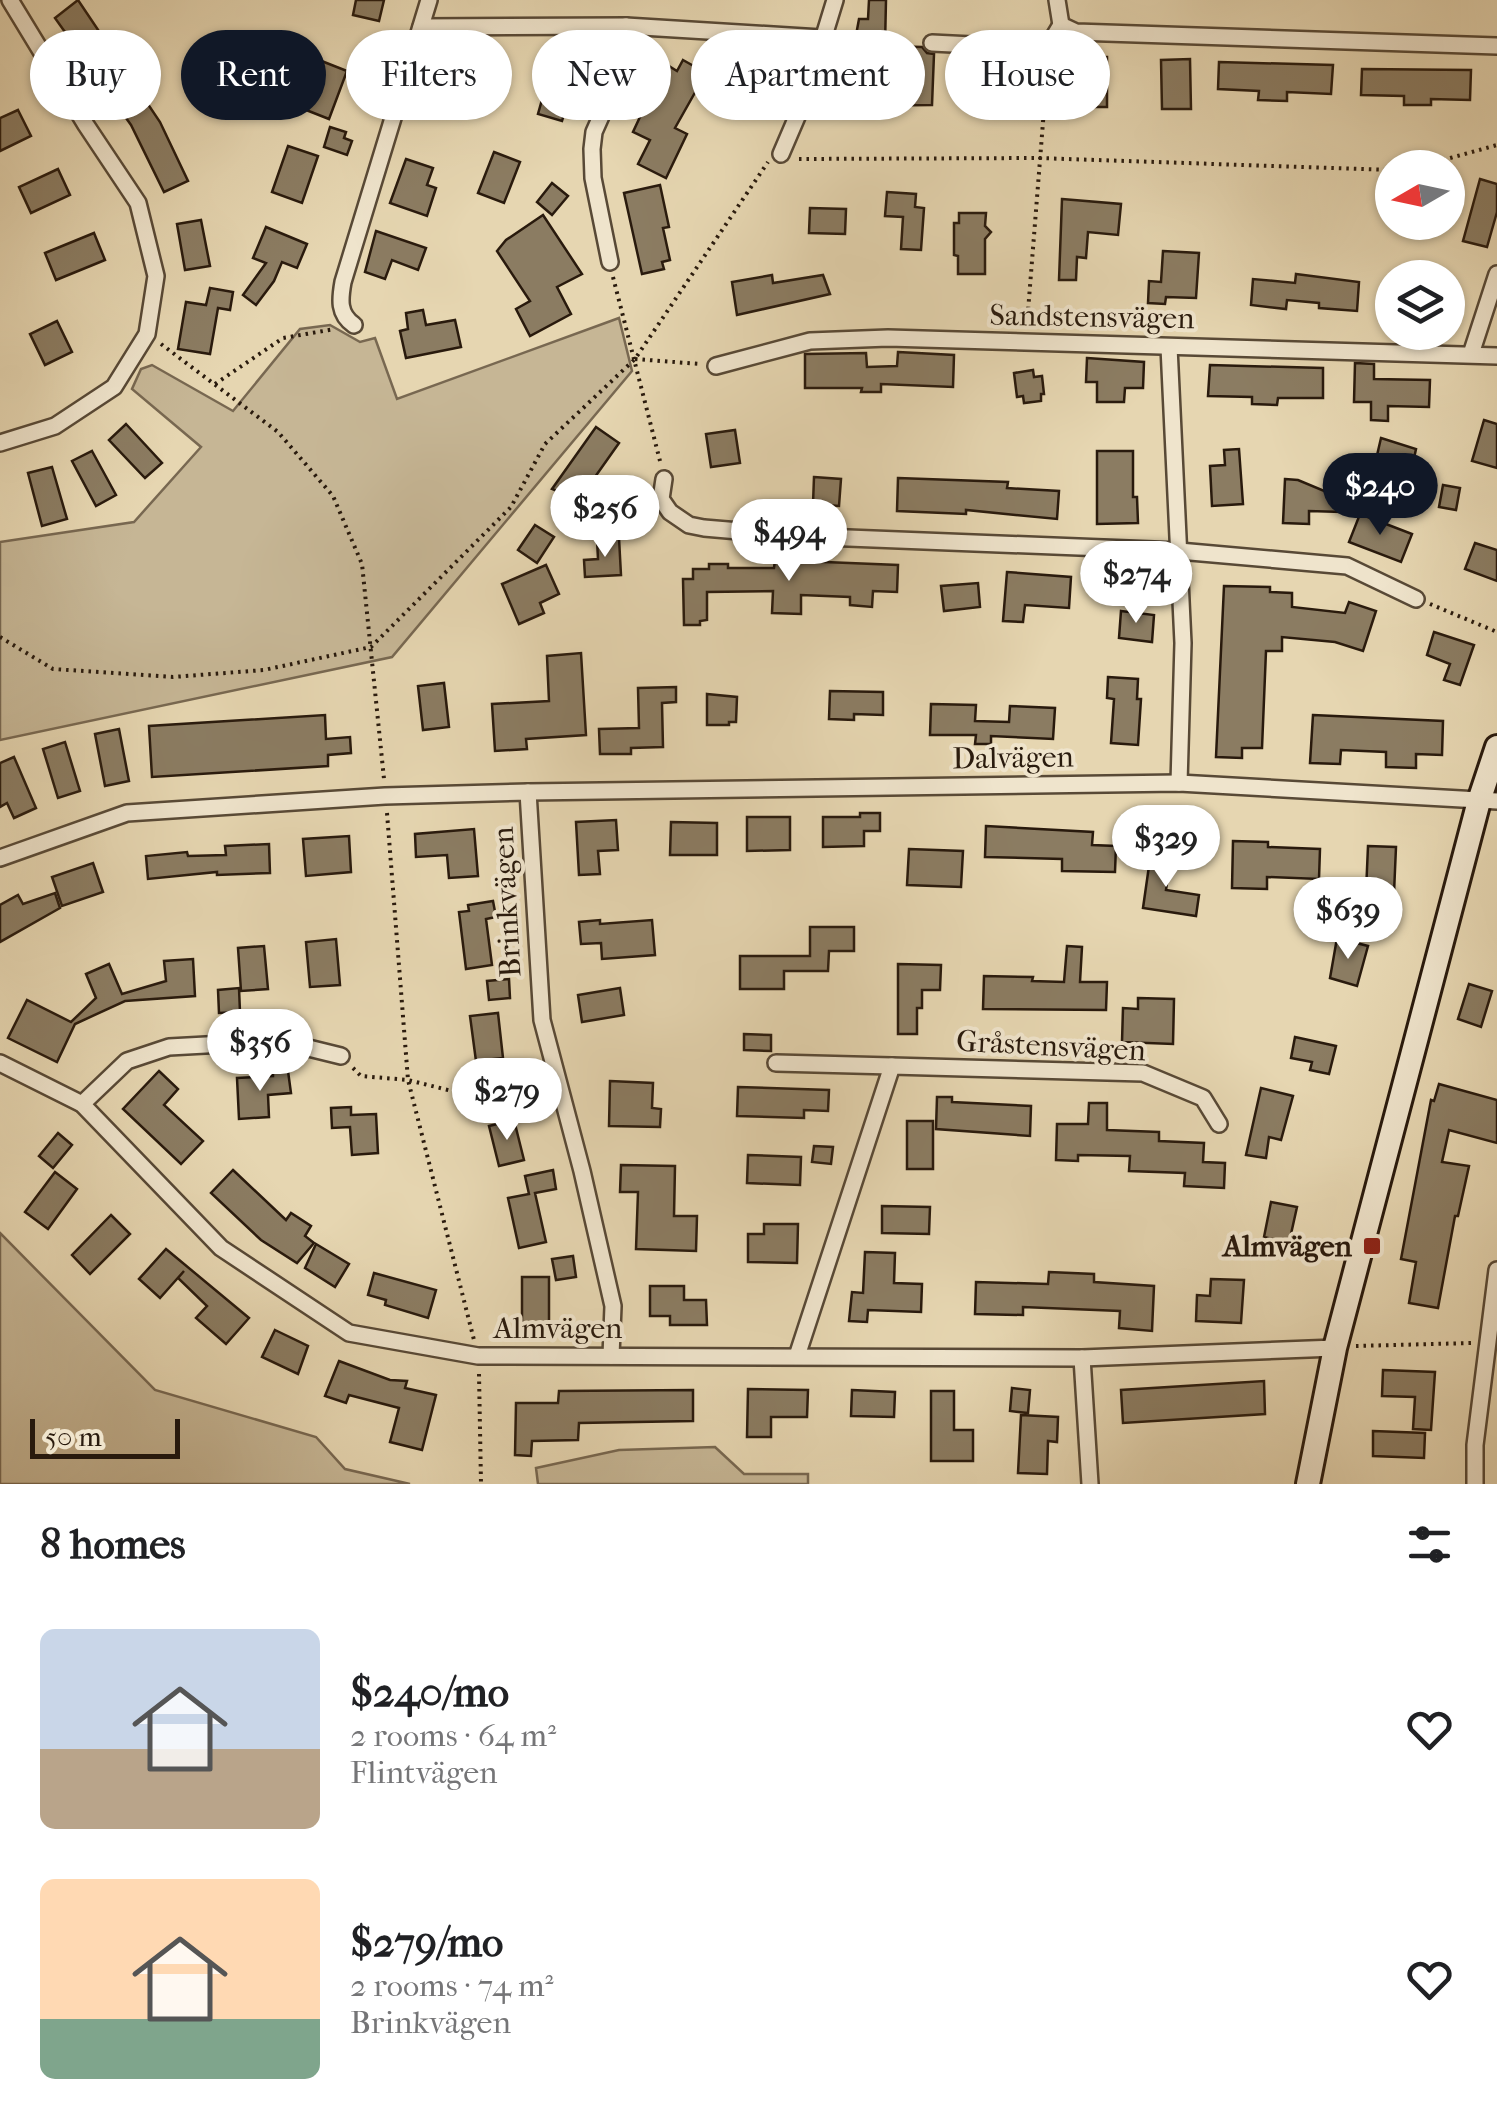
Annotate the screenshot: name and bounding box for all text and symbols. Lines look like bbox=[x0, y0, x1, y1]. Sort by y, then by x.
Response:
chip: Buy bbox=[30, 30, 161, 120]
chip: Rent bbox=[181, 30, 326, 120]
chip: Filters bbox=[346, 30, 512, 120]
chip: New bbox=[532, 30, 671, 120]
chip: Apartment bbox=[691, 30, 925, 120]
chip: House bbox=[945, 30, 1110, 120]
north arrow bbox=[1375, 150, 1465, 240]
map controls bbox=[1375, 150, 1465, 350]
button: layers bbox=[1375, 260, 1465, 350]
street label: Sandstensvägen bbox=[989, 298, 1195, 336]
pin: $240 bbox=[1321, 453, 1439, 538]
text: $240 bbox=[1345, 467, 1415, 504]
pin: $256 bbox=[546, 475, 664, 560]
text: $256 bbox=[572, 489, 638, 526]
pin: $494 bbox=[730, 499, 848, 584]
text: $494 bbox=[753, 513, 825, 550]
pin: $274 bbox=[1077, 541, 1195, 626]
text: $274 bbox=[1102, 555, 1170, 592]
street label: Dalvägen bbox=[952, 739, 1075, 777]
pin: $329 bbox=[1107, 805, 1225, 890]
text: $329 bbox=[1134, 819, 1198, 856]
street label: Brinkvägen bbox=[486, 825, 528, 978]
pin: $639 bbox=[1289, 877, 1407, 962]
text: $639 bbox=[1316, 891, 1380, 928]
pin: $356 bbox=[201, 1009, 319, 1094]
text: $356 bbox=[229, 1023, 291, 1060]
street label: Gråstensvägen bbox=[955, 1024, 1147, 1068]
pin: $279 bbox=[448, 1058, 566, 1143]
text: $279 bbox=[474, 1072, 540, 1109]
place label: Almvägen bbox=[1221, 1229, 1353, 1264]
marker: Almvägen bbox=[1361, 1235, 1383, 1257]
street label: Almvägen bbox=[492, 1311, 623, 1346]
scale bar bbox=[30, 1414, 180, 1458]
text: 50 m bbox=[45, 1420, 102, 1453]
icon: filters bbox=[1402, 1517, 1457, 1572]
text: 8 homes bbox=[40, 1520, 186, 1569]
text: $240/mo bbox=[350, 1668, 509, 1717]
icon: home bbox=[120, 1669, 240, 1789]
icon: heart bbox=[1402, 1702, 1457, 1757]
text: 2 rooms · 64 m² bbox=[350, 1717, 556, 1754]
text: Flintvägen bbox=[350, 1754, 498, 1791]
text: $279/mo bbox=[350, 1918, 503, 1967]
icon: home bbox=[120, 1919, 240, 2039]
icon: heart bbox=[1402, 1952, 1457, 2007]
text: 2 rooms · 74 m² bbox=[350, 1967, 554, 2004]
text: Brinkvägen bbox=[350, 2004, 511, 2041]

